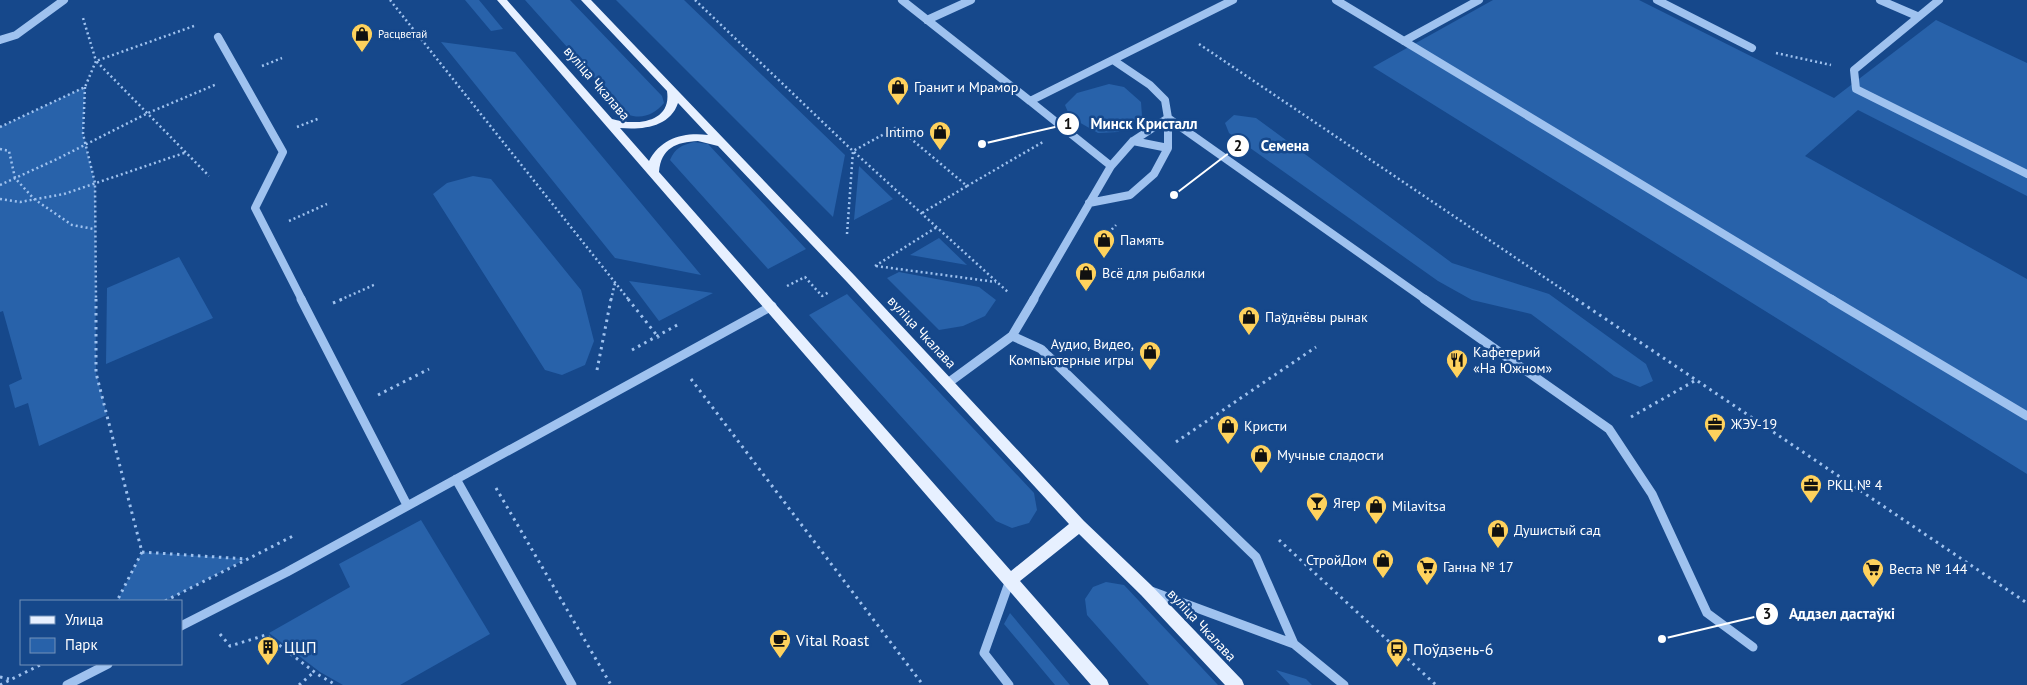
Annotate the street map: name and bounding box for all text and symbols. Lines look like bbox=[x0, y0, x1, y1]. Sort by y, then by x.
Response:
shop icon: Расцветай bbox=[350, 22, 374, 53]
place label: Расцветай bbox=[378, 27, 427, 41]
street label: вуліца Чкалава bbox=[560, 42, 634, 124]
shop icon: Гранит и Мрамор bbox=[886, 75, 910, 106]
place label: Гранит и Мрамор bbox=[914, 78, 1018, 96]
callout: Минск Кристалл bbox=[1056, 109, 1208, 139]
text: 1 bbox=[1064, 114, 1072, 133]
text: Минск Кристалл bbox=[1090, 114, 1198, 133]
shop icon: Intimo bbox=[928, 120, 952, 151]
place label: Intimo bbox=[885, 123, 924, 141]
callout: Семена bbox=[1226, 131, 1319, 161]
text: 2 bbox=[1234, 136, 1242, 155]
text: Семена bbox=[1261, 136, 1309, 155]
shop icon: Память bbox=[1092, 228, 1116, 259]
place label: Память bbox=[1120, 231, 1164, 249]
shop icon: Всё для рыбалки bbox=[1074, 261, 1098, 292]
place label: Всё для рыбалки bbox=[1102, 264, 1205, 282]
street label: вуліца Чкалава bbox=[884, 292, 960, 372]
shop icon: Паўднёвы рынак bbox=[1237, 305, 1261, 336]
place label: Паўднёвы рынак bbox=[1265, 308, 1368, 326]
place label: Аудио, Видео, Компьютерные игры bbox=[1009, 335, 1134, 369]
shop icon: Аудио, Видео, Компьютерные игры bbox=[1138, 340, 1162, 371]
place label: Кафетерий «На Южном» bbox=[1473, 343, 1553, 377]
restaurant icon: Кафетерий «На Южном» bbox=[1445, 348, 1469, 379]
office icon: ЖЭУ-19 bbox=[1703, 412, 1727, 443]
shop icon: Кристи bbox=[1216, 414, 1240, 445]
place label: ЖЭУ-19 bbox=[1730, 415, 1777, 433]
place label: Кристи bbox=[1244, 417, 1287, 435]
shop icon: Мучные сладости bbox=[1249, 443, 1273, 474]
place label: Мучные сладости bbox=[1277, 446, 1384, 464]
office icon: РКЦ № 4 bbox=[1799, 473, 1823, 504]
place label: РКЦ № 4 bbox=[1827, 476, 1883, 494]
bar icon: Ягер bbox=[1305, 491, 1329, 522]
place label: Ягер bbox=[1333, 494, 1361, 512]
shop icon: Milavitsa bbox=[1364, 494, 1388, 525]
place label: Milavitsa bbox=[1392, 497, 1446, 515]
shop icon: Душистый сад bbox=[1486, 518, 1510, 549]
place label: Душистый сад bbox=[1514, 521, 1601, 539]
shop icon: СтройДом bbox=[1371, 548, 1395, 579]
place label: СтройДом bbox=[1306, 551, 1367, 569]
supermarket icon: Ганна № 17 bbox=[1415, 555, 1439, 586]
supermarket icon: Веста № 144 bbox=[1861, 557, 1885, 588]
place label: Ганна № 17 bbox=[1443, 558, 1514, 576]
place label: Веста № 144 bbox=[1889, 560, 1968, 578]
street label: вуліца Чкалава bbox=[1164, 585, 1240, 665]
callout: Аддзел дастаўкі bbox=[1754, 599, 1905, 629]
legend bbox=[20, 600, 182, 665]
text: 3 bbox=[1763, 604, 1771, 623]
text: Аддзел дастаўкі bbox=[1789, 604, 1895, 623]
text: Улица bbox=[65, 610, 103, 629]
cafe icon: Vital Roast bbox=[768, 628, 792, 659]
place label: Vital Roast bbox=[795, 630, 870, 650]
text: Парк bbox=[65, 635, 98, 654]
building icon: ЦЦП bbox=[256, 635, 280, 666]
place label: ЦЦП bbox=[284, 637, 317, 657]
bus stop icon: Поўдзень-6 bbox=[1385, 637, 1409, 668]
place label: Поўдзень-6 bbox=[1413, 639, 1494, 659]

